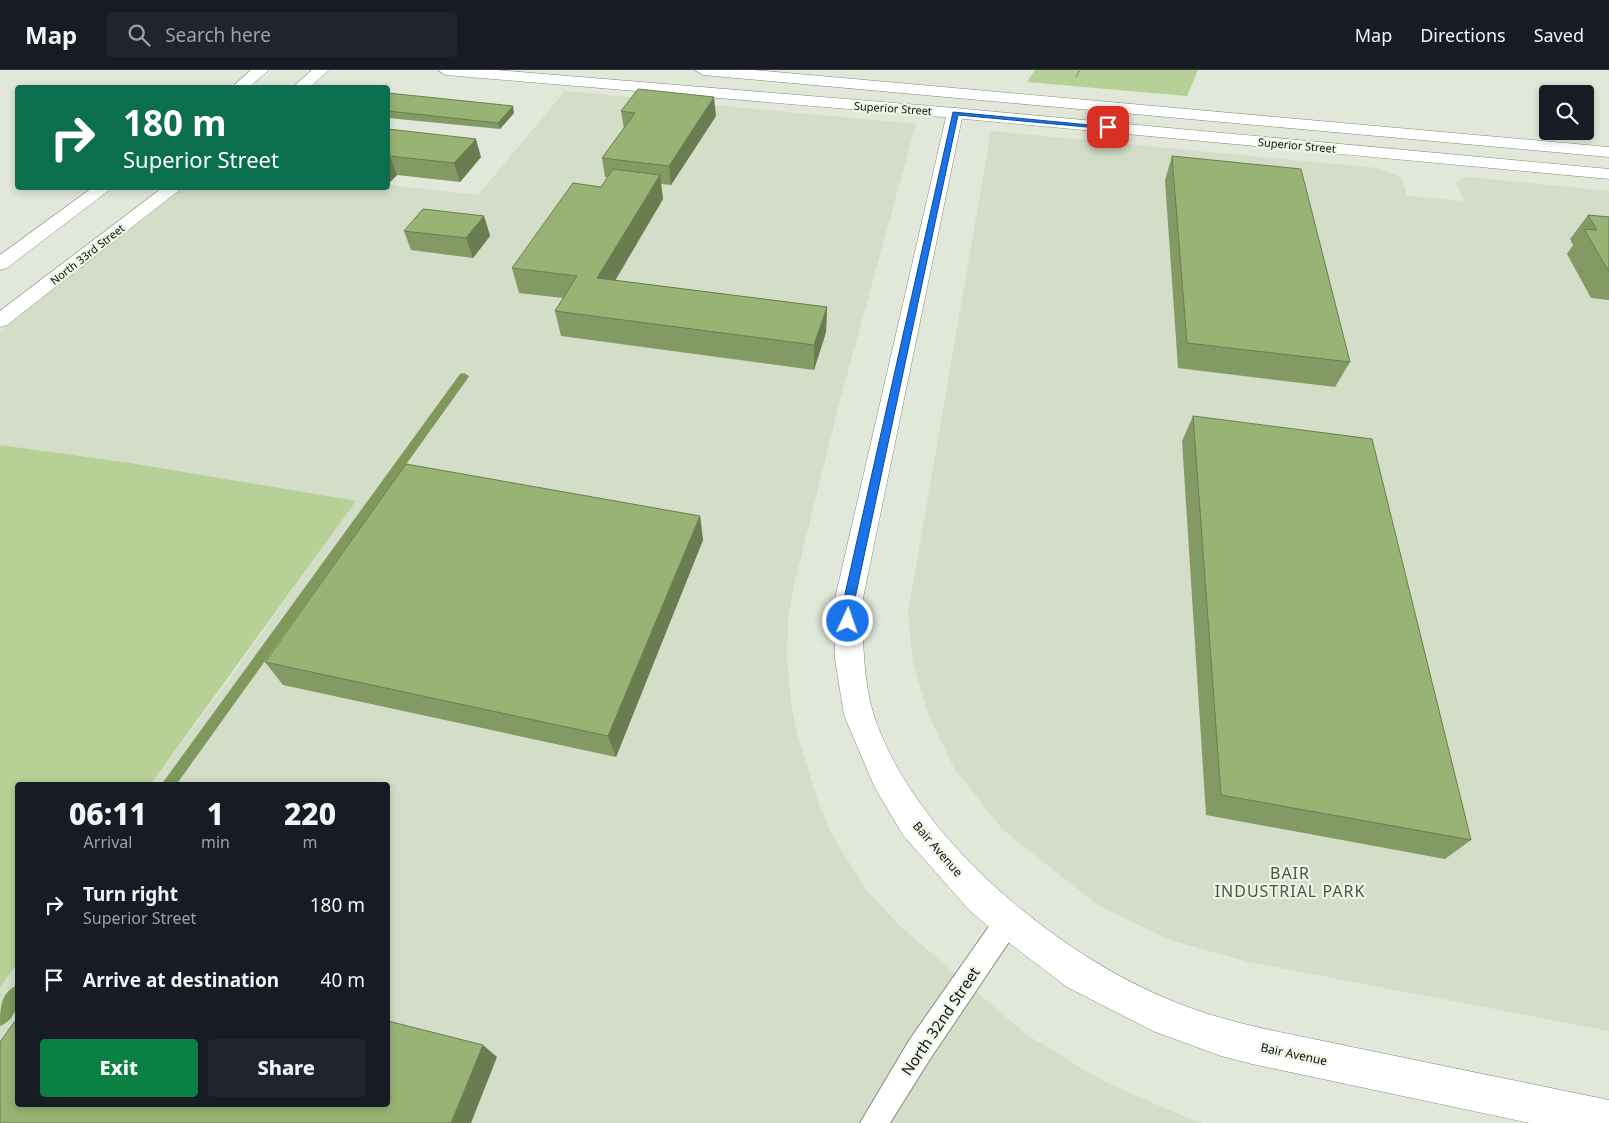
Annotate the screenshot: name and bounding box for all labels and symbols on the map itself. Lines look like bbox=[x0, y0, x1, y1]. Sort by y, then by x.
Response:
street label: Superior Street bbox=[854, 98, 932, 118]
pin bbox=[1087, 106, 1129, 148]
street label: Superior Street bbox=[1258, 134, 1337, 156]
street label: North 33rd Street bbox=[47, 220, 127, 288]
position arrow bbox=[821, 594, 873, 646]
street label: Bair Avenue bbox=[909, 818, 967, 880]
district label: BAIR INDUSTRIAL PARK bbox=[1215, 862, 1365, 902]
street label: North 32nd Street bbox=[896, 962, 984, 1079]
street label: Bair Avenue bbox=[1259, 1039, 1329, 1069]

